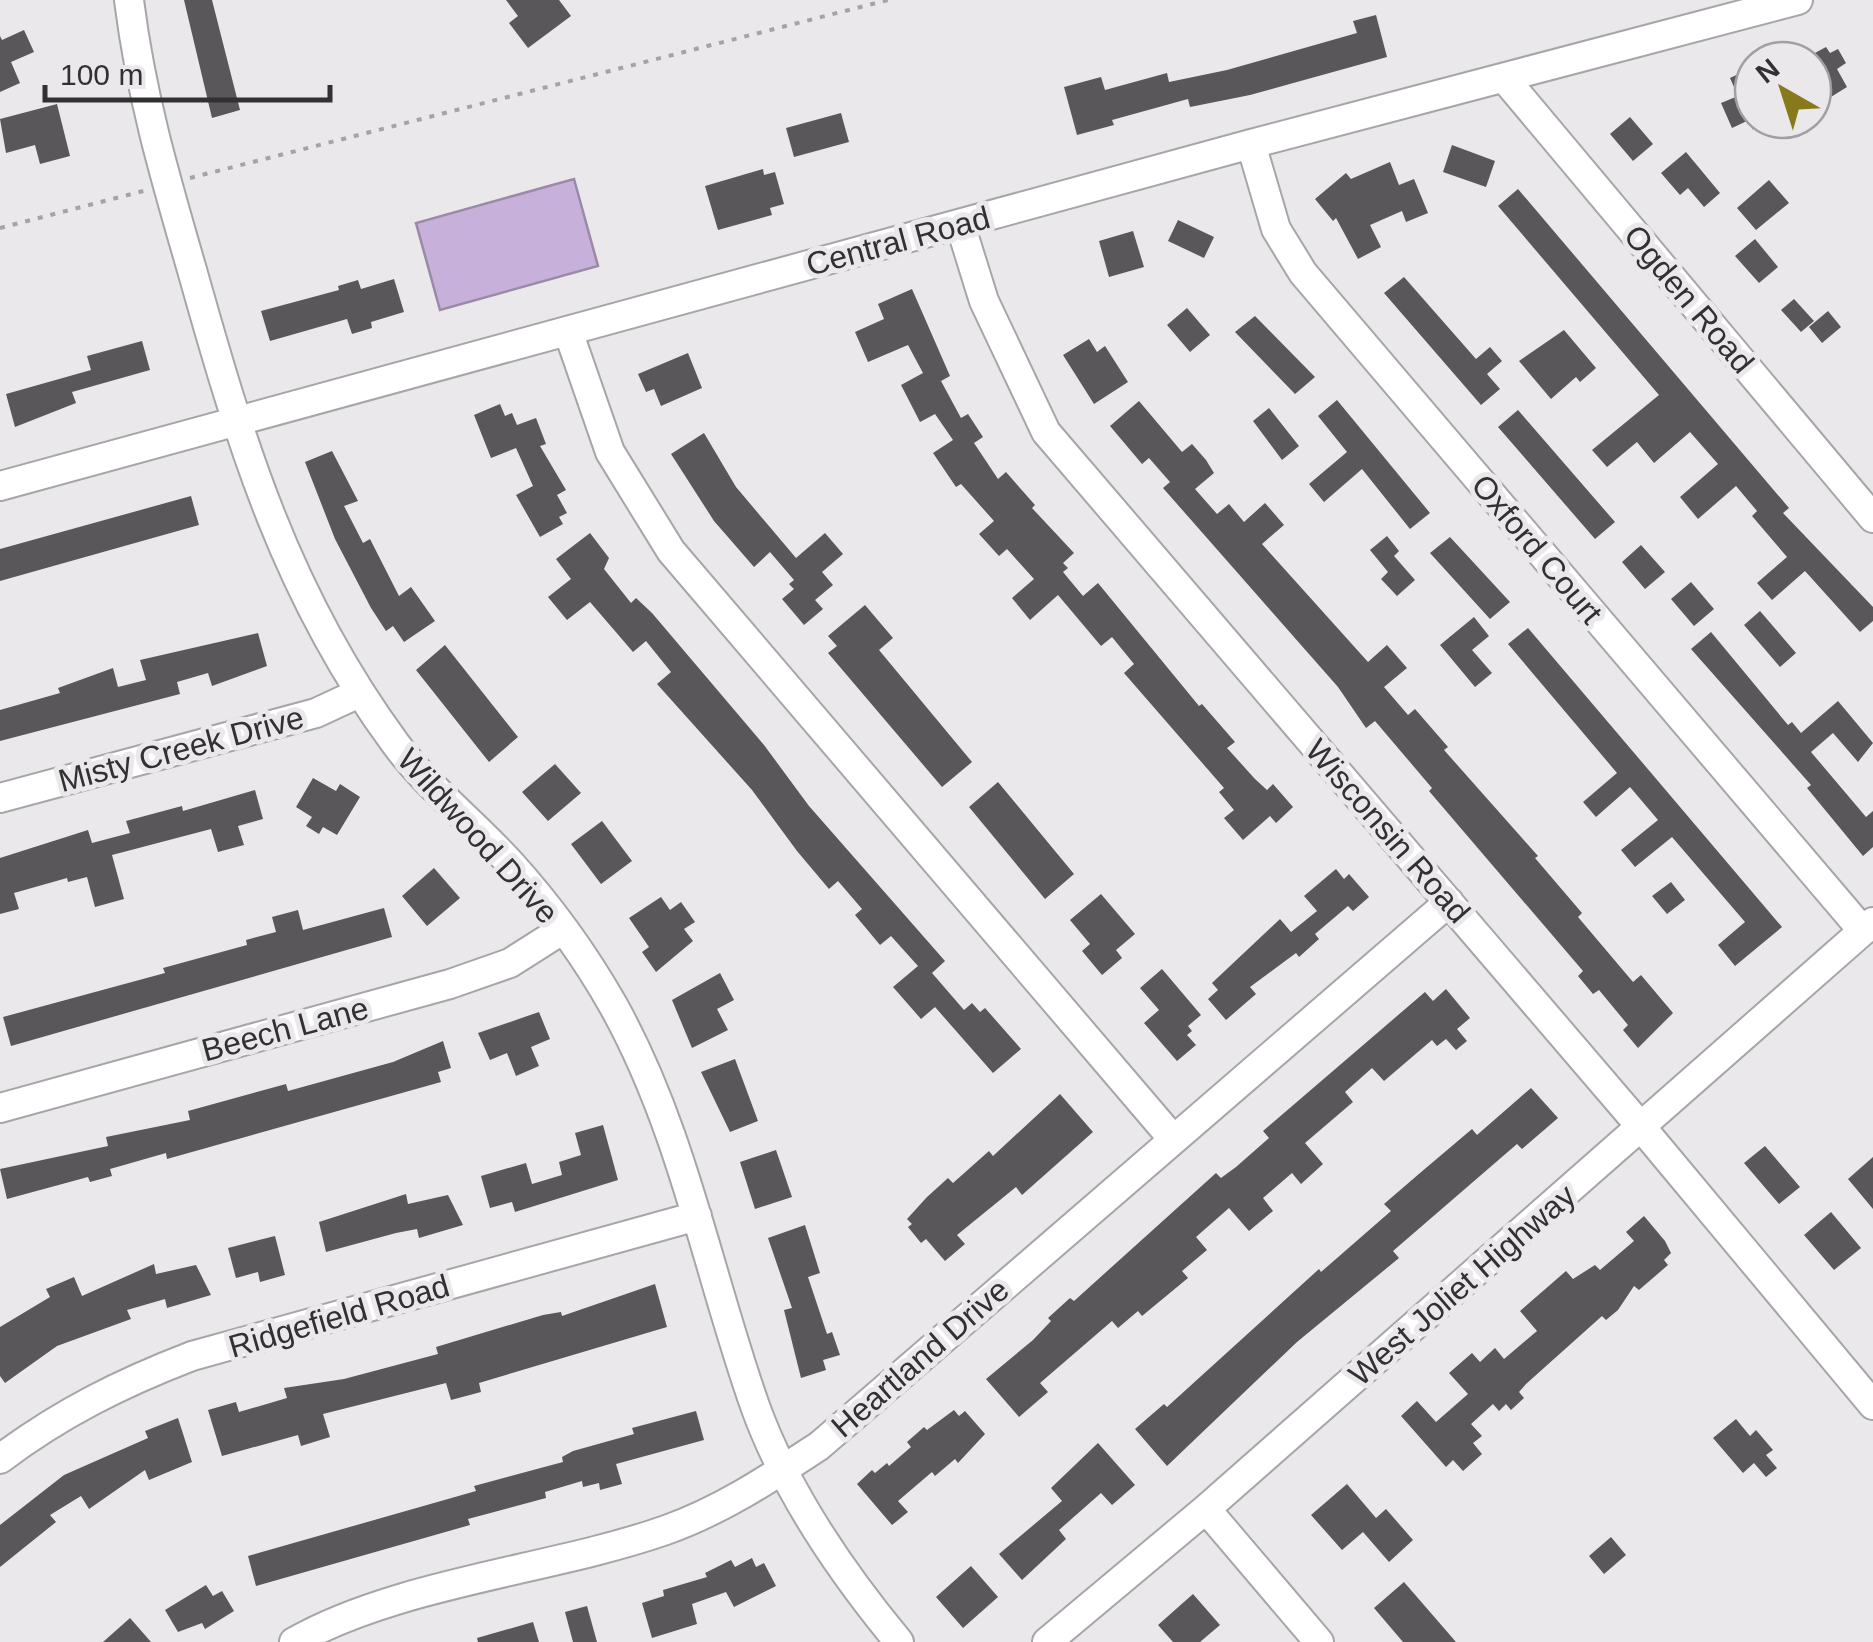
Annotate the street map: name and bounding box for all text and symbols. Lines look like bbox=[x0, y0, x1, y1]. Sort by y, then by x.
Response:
scale bar bbox=[45, 40, 330, 102]
north arrow bbox=[1733, 40, 1833, 140]
text: N bbox=[1750, 53, 1785, 89]
text: 100 m bbox=[60, 58, 143, 91]
street label: Central Road bbox=[802, 199, 994, 283]
street label: Ogden Road bbox=[1617, 218, 1761, 380]
street label: Oxford Court bbox=[1464, 467, 1610, 631]
street label: Misty Creek Drive bbox=[54, 699, 308, 799]
street label: Wisconsin Road bbox=[1299, 732, 1477, 930]
street label: Wildwood Drive bbox=[390, 741, 566, 931]
street label: Beech Lane bbox=[198, 990, 372, 1068]
street label: West Joliet Highway bbox=[1342, 1177, 1582, 1393]
street label: Ridgefield Road bbox=[225, 1267, 453, 1365]
street label: Heartland Drive bbox=[824, 1271, 1016, 1445]

